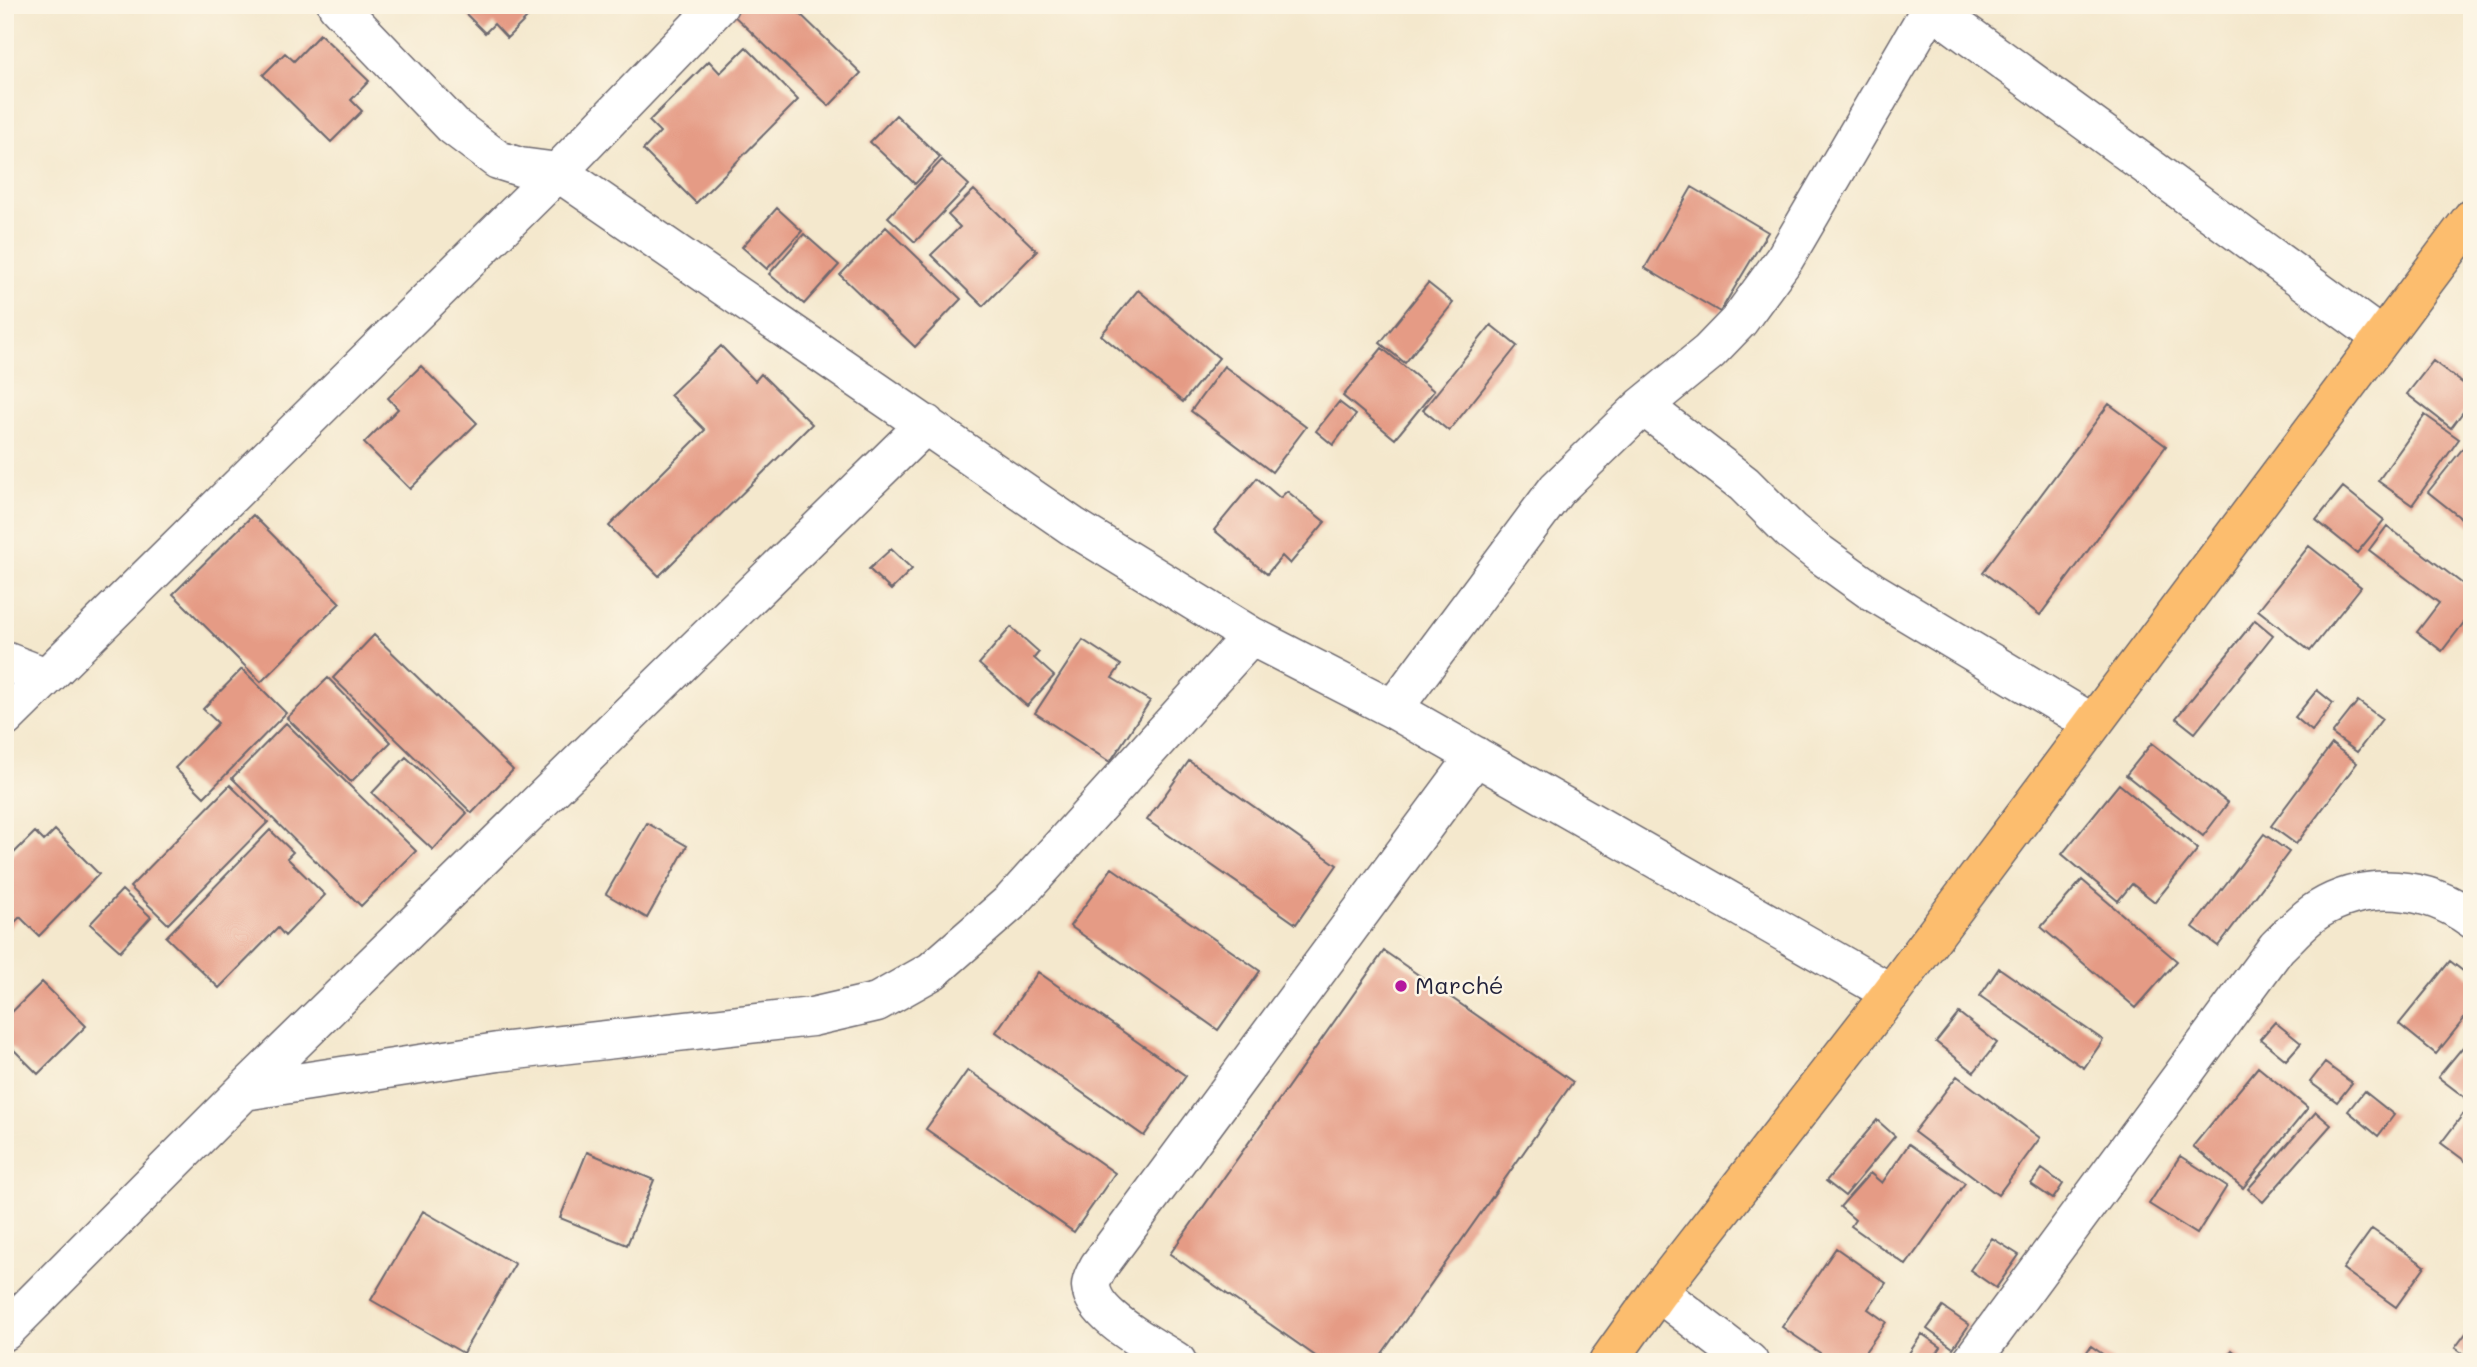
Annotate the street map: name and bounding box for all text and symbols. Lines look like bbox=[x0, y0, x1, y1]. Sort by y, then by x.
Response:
place label: Marché bbox=[1415, 969, 1504, 1000]
marker: Marché bbox=[1393, 978, 1409, 994]

